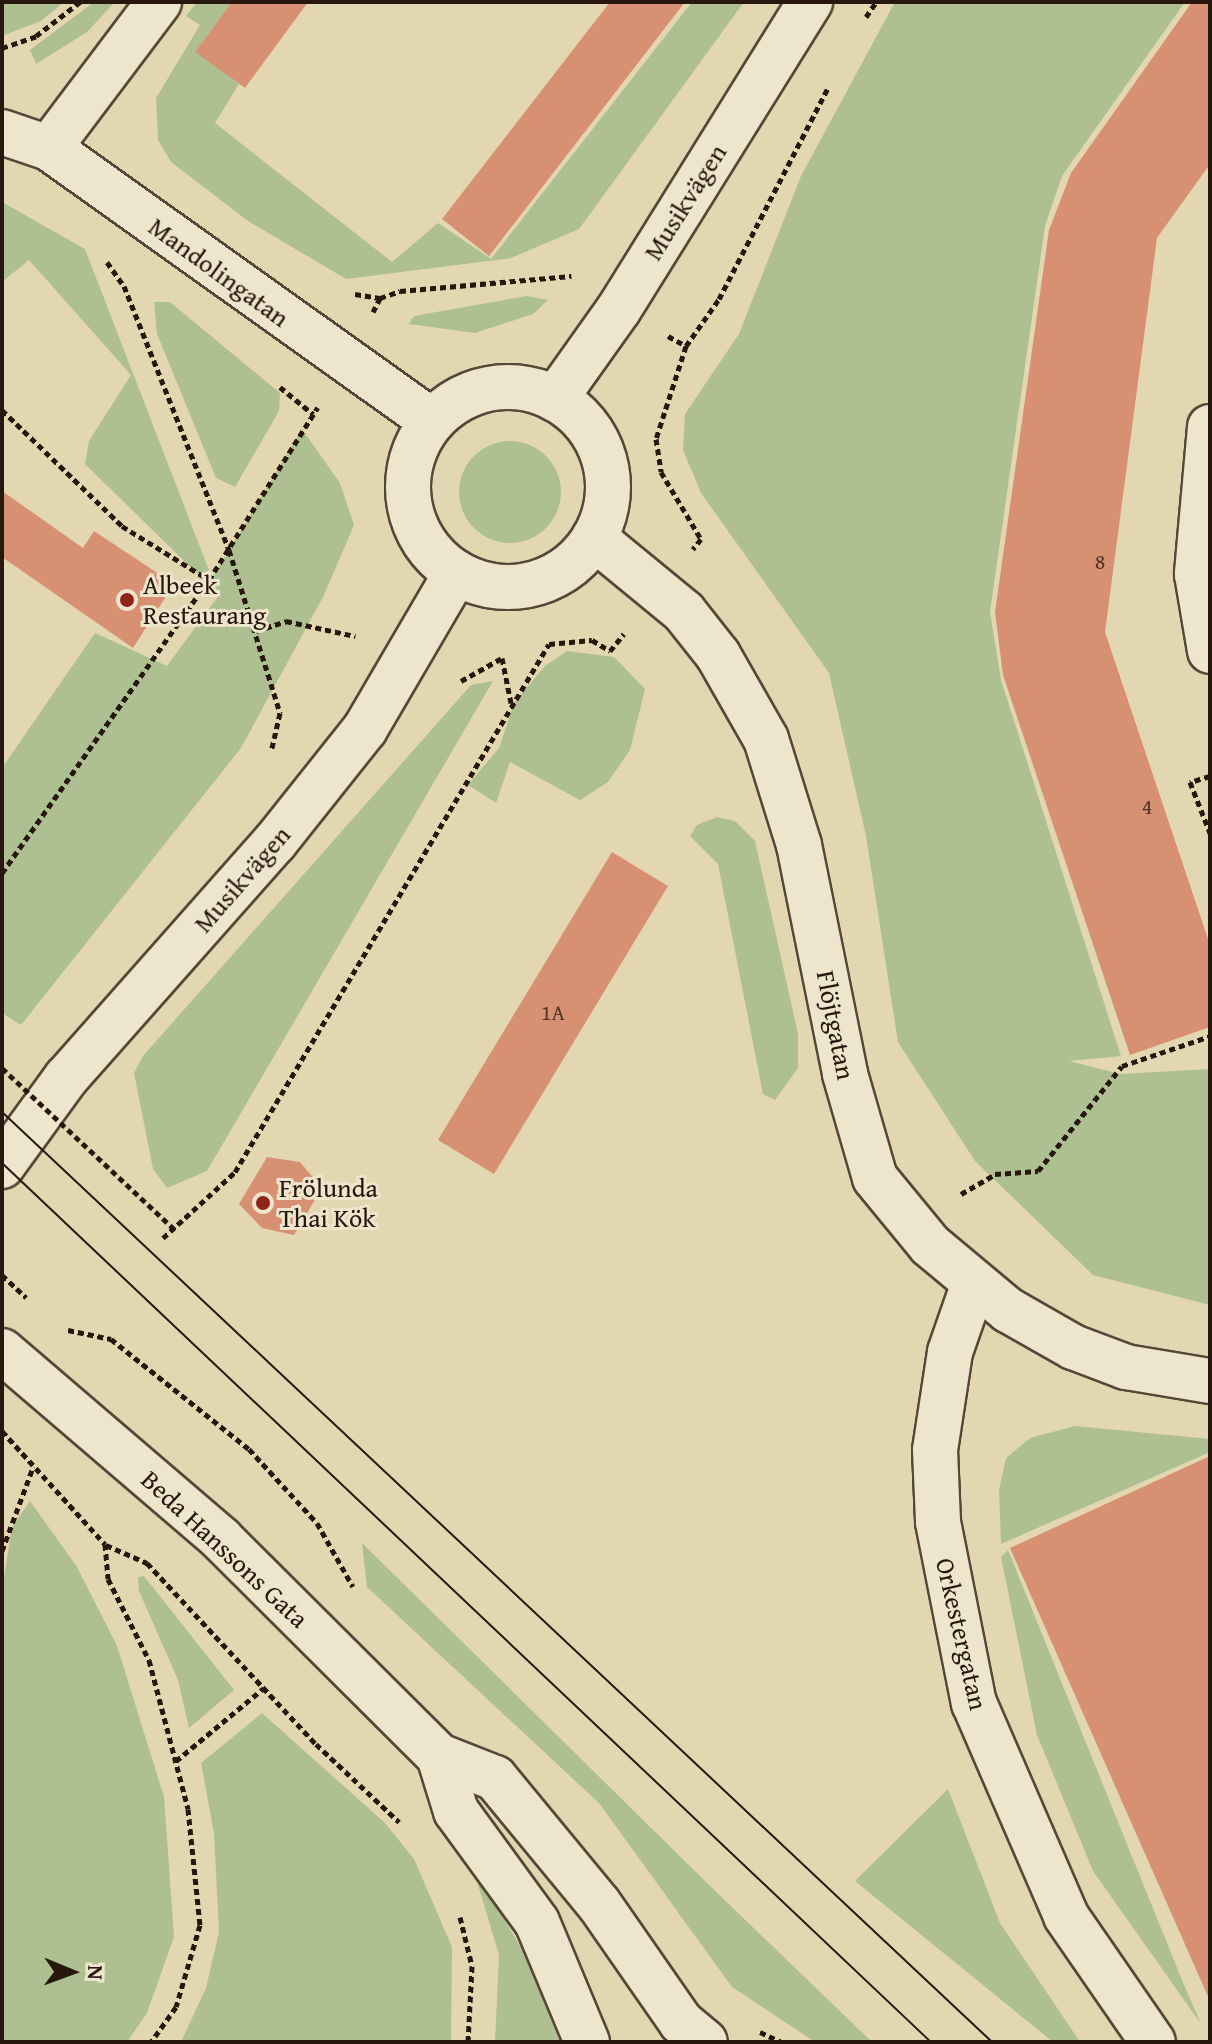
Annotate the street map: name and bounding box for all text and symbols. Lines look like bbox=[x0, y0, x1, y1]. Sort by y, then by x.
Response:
street label: Musikvägen bbox=[637, 138, 733, 266]
street label: Mandolingatan bbox=[143, 211, 295, 333]
house number: 8 bbox=[1095, 549, 1105, 575]
place label: Albeek Restaurang bbox=[143, 569, 266, 630]
marker: Albeek Restaurang bbox=[118, 591, 136, 609]
house number: 4 bbox=[1142, 794, 1152, 820]
street label: Musikvägen bbox=[187, 819, 297, 939]
street label: Flöjtgatan bbox=[810, 968, 862, 1082]
house number: 1A bbox=[541, 1000, 565, 1026]
place label: Frölunda Thai Kök bbox=[279, 1172, 378, 1234]
marker: Frölunda Thai Kök bbox=[254, 1194, 272, 1212]
street label: Beda Hanssons Gata bbox=[135, 1464, 315, 1634]
street label: Orkestergatan bbox=[929, 1555, 995, 1713]
north arrow bbox=[32, 1932, 112, 2012]
text: N bbox=[80, 1965, 112, 1980]

